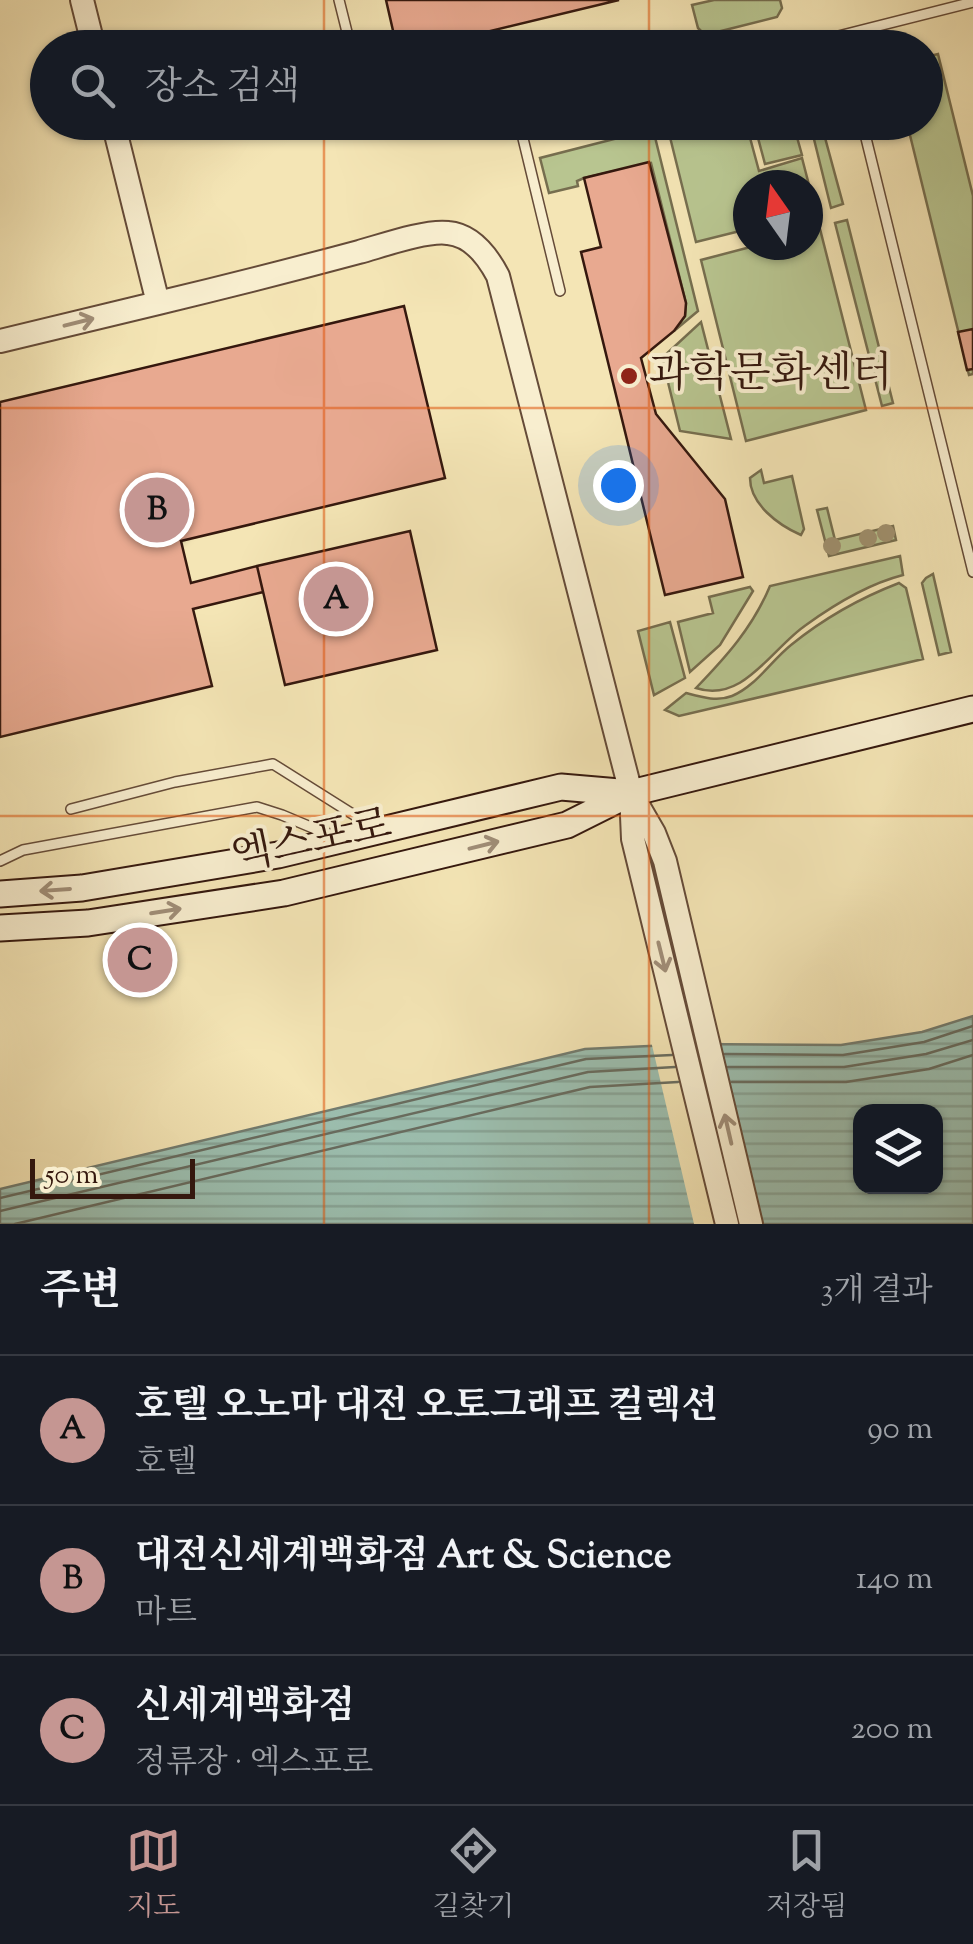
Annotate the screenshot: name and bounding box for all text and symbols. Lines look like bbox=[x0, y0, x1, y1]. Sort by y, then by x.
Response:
search box bbox=[30, 30, 943, 140]
icon: search bbox=[65, 58, 120, 113]
text: 장소 검색 bbox=[145, 62, 300, 116]
north arrow bbox=[733, 170, 823, 260]
one-way arrow bbox=[62, 312, 94, 330]
place label: 과학문화센터 bbox=[649, 346, 892, 406]
marker: 과학문화센터 bbox=[618, 365, 640, 387]
your location bbox=[593, 460, 644, 511]
pin: B bbox=[124, 472, 190, 548]
pin: A bbox=[304, 562, 368, 636]
street label: 엑스포로 bbox=[226, 797, 398, 889]
one-way arrow bbox=[467, 835, 499, 853]
one-way arrow bbox=[39, 881, 71, 900]
one-way arrow bbox=[150, 901, 182, 920]
pin: C bbox=[108, 922, 172, 998]
one-way arrow bbox=[653, 941, 672, 972]
map controls bbox=[853, 1104, 943, 1194]
button: layers bbox=[853, 1104, 943, 1194]
one-way arrow bbox=[718, 1114, 736, 1146]
scale bar bbox=[30, 1154, 195, 1198]
text: 50 m bbox=[45, 1156, 99, 1196]
text: 주변 bbox=[40, 1263, 121, 1323]
text: 3개 결과 bbox=[821, 1269, 933, 1315]
text: 호텔 오노마 대전 오토그래프 컬렉션 bbox=[135, 1381, 718, 1435]
text: A bbox=[60, 1407, 85, 1453]
text: 90 m bbox=[867, 1407, 933, 1453]
text: 호텔 bbox=[135, 1441, 197, 1487]
text: 대전신세계백화점 Art & Science bbox=[135, 1531, 671, 1585]
text: B bbox=[62, 1557, 83, 1603]
text: 140 m bbox=[856, 1557, 933, 1603]
text: 마트 bbox=[135, 1591, 197, 1637]
text: 신세계백화점 bbox=[135, 1681, 355, 1735]
text: C bbox=[60, 1707, 85, 1753]
text: 200 m bbox=[851, 1707, 933, 1753]
text: 정류장 · 엑스포로 bbox=[135, 1741, 373, 1787]
tab: 지도 bbox=[126, 1823, 181, 1928]
tab: 길찾기 bbox=[433, 1823, 514, 1928]
tab: 저장됨 bbox=[766, 1823, 847, 1928]

